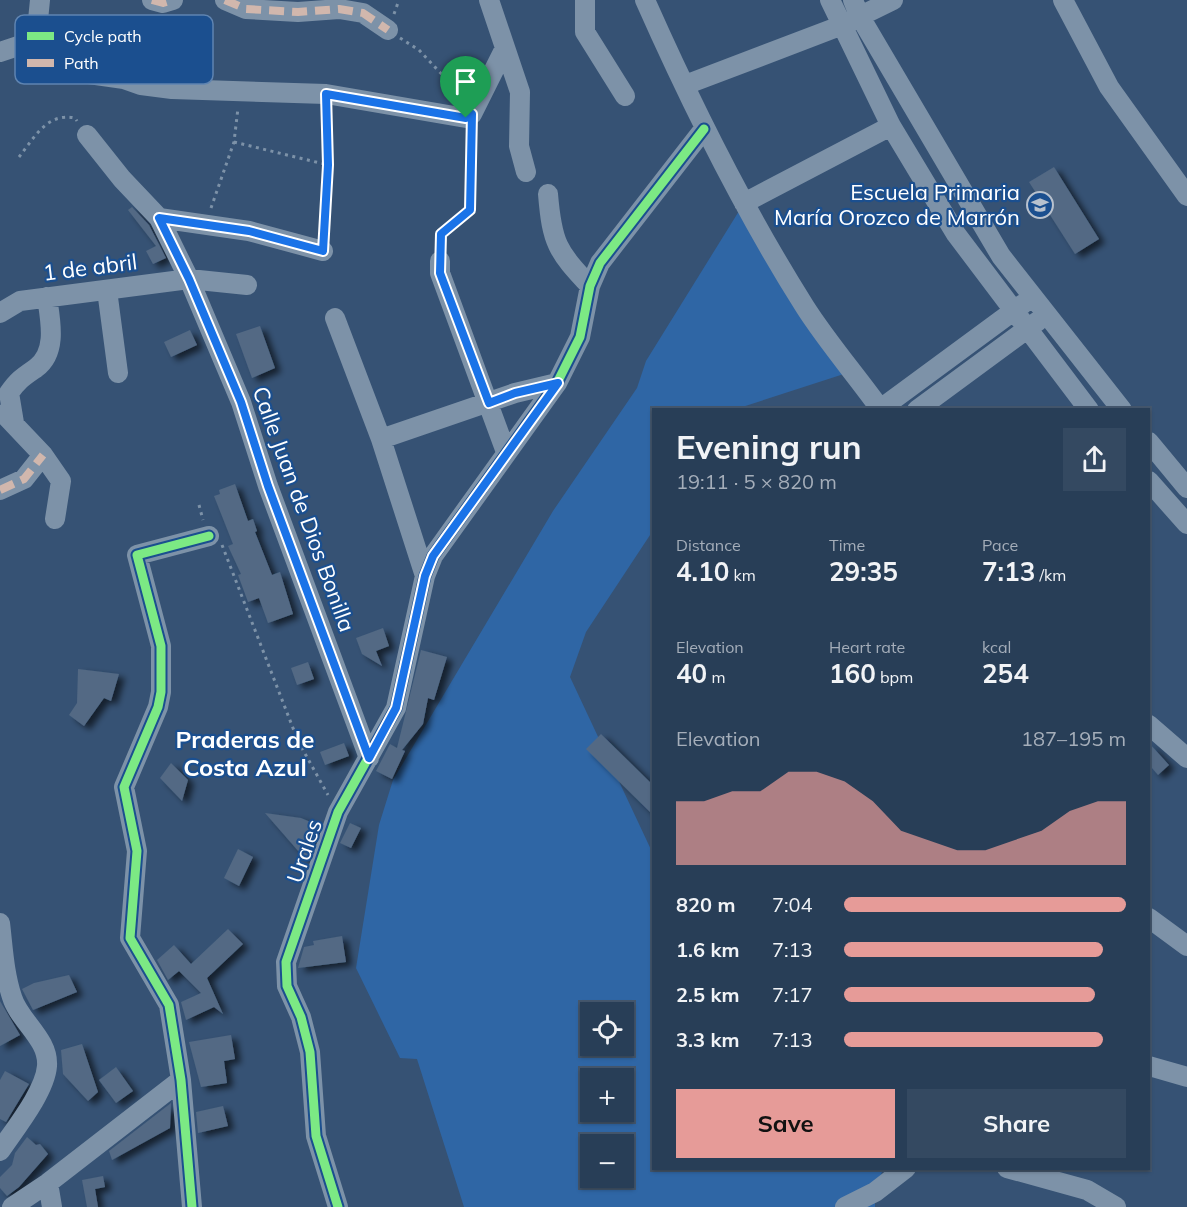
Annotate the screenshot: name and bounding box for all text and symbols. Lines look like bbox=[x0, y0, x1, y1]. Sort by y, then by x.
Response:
legend bbox=[15, 15, 213, 84]
text: Cycle path bbox=[64, 26, 142, 46]
text: Path bbox=[64, 53, 99, 73]
pin bbox=[440, 56, 491, 118]
icon: arrive bbox=[449, 65, 482, 98]
place label: Escuela Primaria María Orozco de Marrón bbox=[774, 178, 1020, 231]
school or university icon: Escuela Primaria María Orozco de Marrón bbox=[1025, 190, 1055, 220]
street label: 1 de abril bbox=[41, 247, 139, 287]
street label: Calle Juan de Dios Bonilla bbox=[247, 383, 361, 635]
text: Evening run bbox=[676, 426, 862, 467]
button: share bbox=[1063, 428, 1126, 491]
text: 19:11 · 5 × 820 m bbox=[676, 469, 837, 494]
text: Distance bbox=[676, 535, 741, 555]
text: Time bbox=[829, 535, 865, 555]
text: Pace bbox=[982, 535, 1018, 555]
text: 4.10 bbox=[676, 555, 729, 588]
text: 29:35 bbox=[829, 555, 898, 588]
text: 7:13 bbox=[982, 555, 1035, 588]
text: km bbox=[729, 565, 756, 585]
text: /km bbox=[1035, 565, 1066, 585]
text: Elevation bbox=[676, 637, 744, 657]
text: Heart rate bbox=[829, 637, 905, 657]
text: kcal bbox=[982, 637, 1011, 657]
text: 40 bbox=[676, 657, 707, 690]
text: 160 bbox=[829, 657, 876, 690]
text: 254 bbox=[982, 657, 1029, 690]
text: m bbox=[707, 667, 725, 687]
text: bpm bbox=[876, 667, 913, 687]
district label: Praderas de Costa Azul bbox=[176, 724, 314, 782]
text: Elevation bbox=[676, 726, 761, 751]
text: 187–195 m bbox=[1021, 726, 1126, 751]
street label: Urales bbox=[280, 816, 328, 886]
text: 820 m bbox=[676, 892, 735, 917]
text: 7:04 bbox=[772, 892, 813, 917]
text: 1.6 km bbox=[676, 937, 739, 962]
text: 7:13 bbox=[772, 937, 813, 962]
text: 2.5 km bbox=[676, 982, 739, 1007]
text: 7:17 bbox=[772, 982, 813, 1007]
map controls bbox=[580, 1002, 634, 1188]
button: locate bbox=[580, 1002, 634, 1056]
text: 3.3 km bbox=[676, 1027, 739, 1052]
text: 7:13 bbox=[772, 1027, 813, 1052]
button: + bbox=[580, 1068, 634, 1122]
button: Save bbox=[676, 1089, 895, 1158]
button: Share bbox=[907, 1089, 1126, 1158]
button: − bbox=[580, 1134, 634, 1188]

